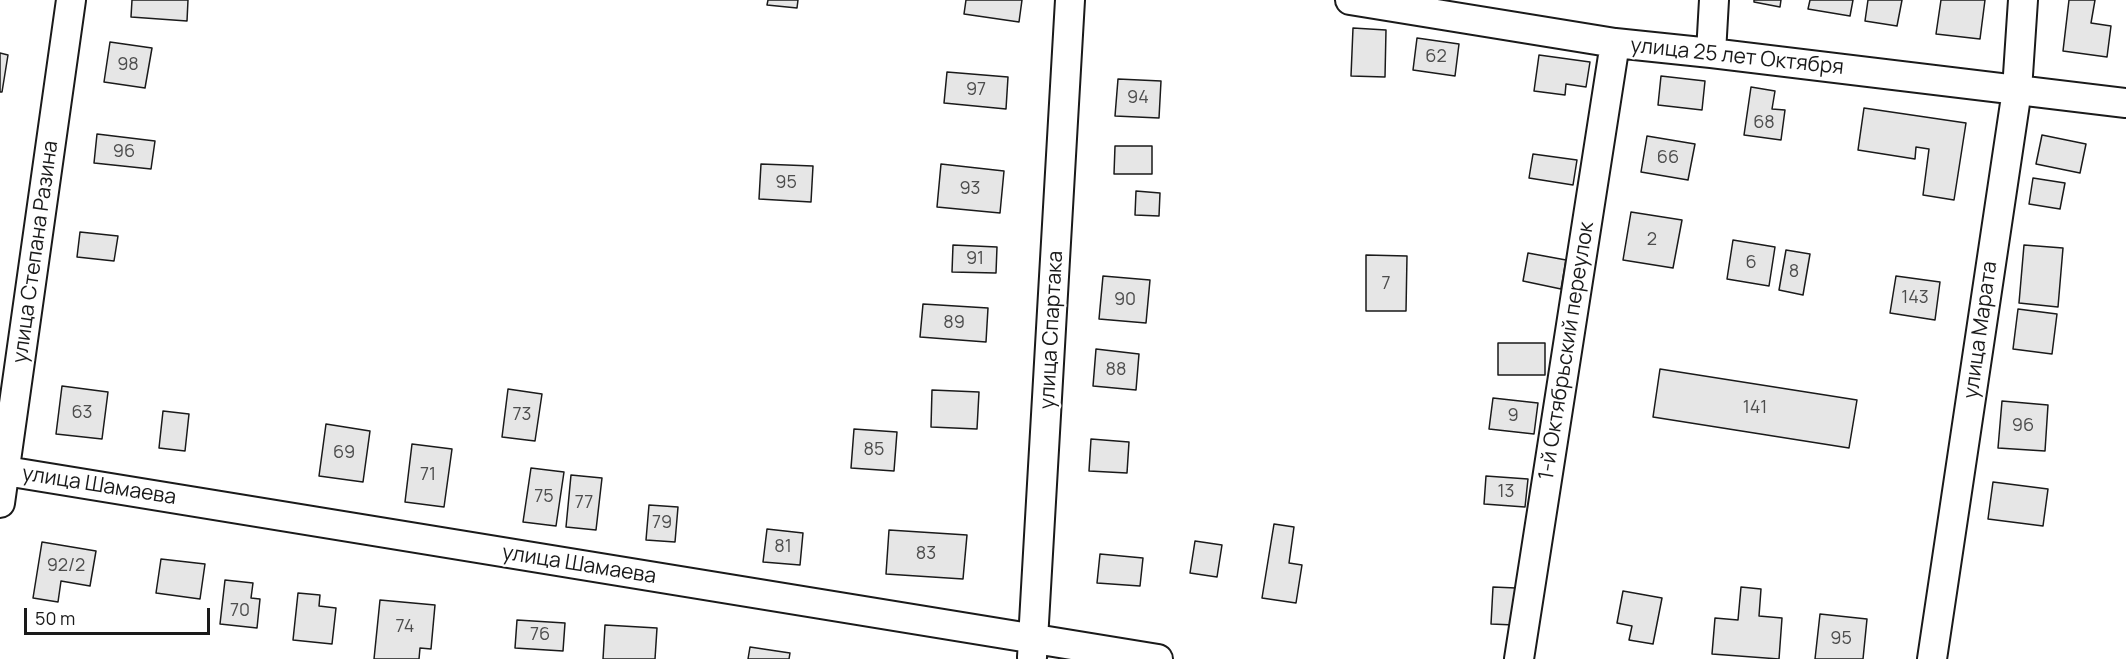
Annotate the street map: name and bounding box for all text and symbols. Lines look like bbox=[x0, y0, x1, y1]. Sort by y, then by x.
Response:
street label: улица 25 лет Октября bbox=[1629, 33, 1845, 81]
house number: 62 bbox=[1425, 46, 1447, 68]
house number: 98 bbox=[117, 54, 139, 76]
house number: 97 bbox=[966, 79, 986, 101]
house number: 94 bbox=[1127, 87, 1149, 109]
house number: 68 bbox=[1753, 112, 1775, 134]
street label: улица Степана Разина bbox=[8, 139, 64, 365]
house number: 96 bbox=[113, 141, 135, 163]
house number: 66 bbox=[1657, 147, 1679, 169]
house number: 95 bbox=[775, 172, 797, 194]
house number: 93 bbox=[959, 178, 981, 200]
street label: 1-й Октябрьский переулок bbox=[1534, 220, 1600, 482]
house number: 2 bbox=[1647, 229, 1657, 251]
house number: 91 bbox=[966, 248, 984, 270]
street label: улица Спартака bbox=[1035, 250, 1069, 410]
house number: 6 bbox=[1745, 252, 1757, 274]
street label: улица Марата bbox=[1959, 260, 2003, 400]
house number: 8 bbox=[1789, 261, 1799, 283]
house number: 7 bbox=[1381, 273, 1391, 295]
house number: 143 bbox=[1901, 287, 1929, 309]
house number: 90 bbox=[1114, 289, 1136, 311]
house number: 89 bbox=[943, 312, 965, 334]
house number: 88 bbox=[1106, 359, 1126, 381]
house number: 141 bbox=[1743, 397, 1767, 419]
house number: 63 bbox=[71, 402, 93, 424]
house number: 73 bbox=[513, 404, 531, 426]
house number: 9 bbox=[1507, 405, 1519, 427]
house number: 96 bbox=[2012, 415, 2034, 437]
house number: 85 bbox=[864, 439, 884, 461]
house number: 69 bbox=[333, 442, 355, 464]
street label: улица Шамаева bbox=[20, 461, 178, 511]
house number: 71 bbox=[420, 464, 436, 486]
house number: 13 bbox=[1498, 481, 1514, 503]
house number: 75 bbox=[534, 486, 554, 508]
house number: 77 bbox=[575, 492, 593, 514]
house number: 79 bbox=[652, 512, 672, 534]
house number: 81 bbox=[774, 536, 792, 558]
street label: улица Шамаева bbox=[500, 540, 658, 590]
house number: 83 bbox=[916, 543, 936, 565]
house number: 92/2 bbox=[47, 555, 85, 577]
scale bar bbox=[27, 596, 213, 634]
house number: 70 bbox=[230, 600, 250, 622]
text: 50 m bbox=[35, 606, 75, 630]
house number: 74 bbox=[396, 616, 414, 638]
house number: 76 bbox=[530, 624, 550, 646]
house number: 95 bbox=[1830, 628, 1852, 650]

